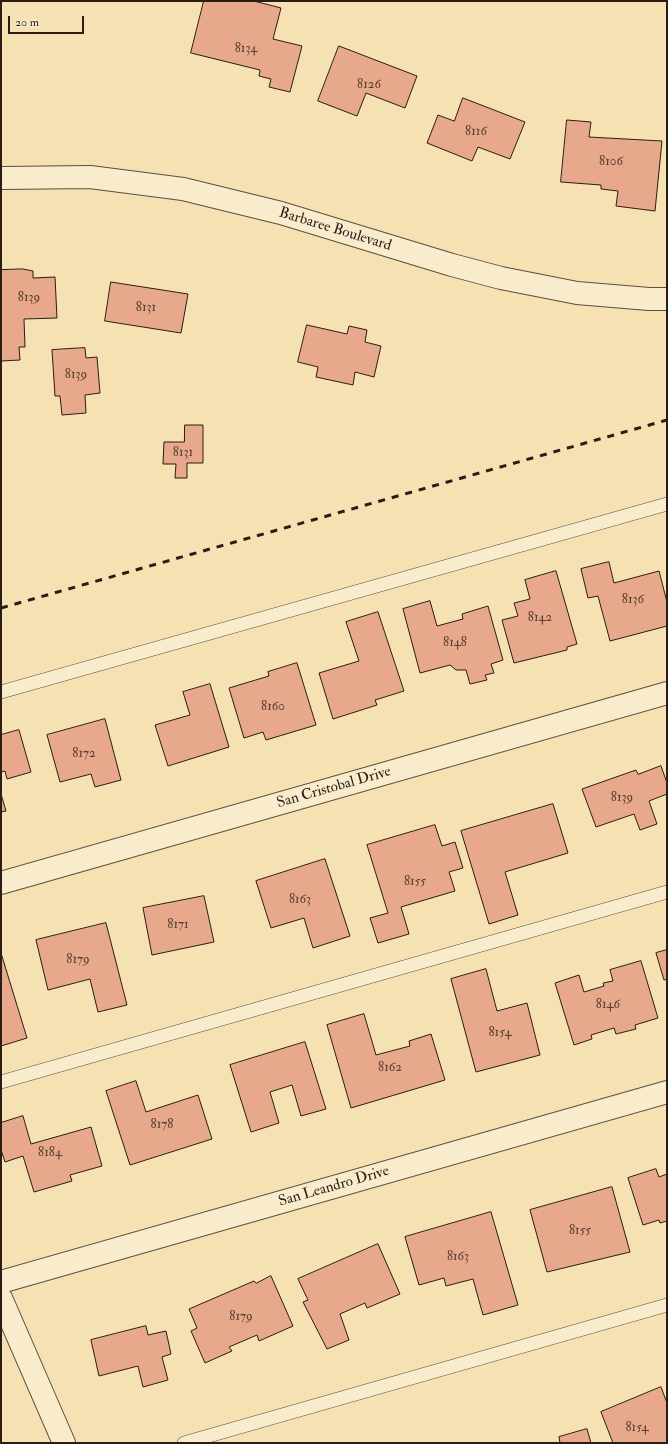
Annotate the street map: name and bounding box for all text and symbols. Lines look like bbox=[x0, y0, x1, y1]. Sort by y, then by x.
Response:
scale bar bbox=[10, 8, 86, 34]
text: 20 m bbox=[15, 15, 39, 30]
house number: 8134 bbox=[235, 41, 257, 57]
house number: 8126 bbox=[357, 77, 381, 93]
house number: 8116 bbox=[465, 124, 487, 140]
house number: 8106 bbox=[599, 154, 623, 170]
street label: Barbaree Boulevard bbox=[277, 204, 393, 256]
house number: 8139 bbox=[18, 290, 40, 306]
house number: 8131 bbox=[136, 300, 156, 316]
house number: 8139 bbox=[65, 367, 87, 383]
house number: 8131 bbox=[173, 445, 193, 461]
house number: 8136 bbox=[622, 592, 644, 608]
house number: 8142 bbox=[528, 610, 552, 626]
house number: 8148 bbox=[443, 635, 467, 651]
house number: 8160 bbox=[261, 699, 285, 715]
house number: 8172 bbox=[72, 746, 96, 762]
street label: San Cristobal Drive bbox=[275, 763, 393, 813]
house number: 8139 bbox=[611, 790, 633, 806]
house number: 8155 bbox=[404, 874, 426, 890]
house number: 8163 bbox=[289, 892, 311, 908]
house number: 8171 bbox=[167, 917, 189, 933]
house number: 8179 bbox=[66, 952, 90, 968]
house number: 8146 bbox=[596, 997, 620, 1013]
house number: 8154 bbox=[488, 1025, 512, 1041]
house number: 8162 bbox=[378, 1060, 402, 1076]
house number: 8178 bbox=[151, 1117, 173, 1133]
house number: 8184 bbox=[38, 1145, 62, 1161]
street label: San Leandro Drive bbox=[277, 1163, 391, 1211]
house number: 8155 bbox=[569, 1223, 591, 1239]
house number: 8163 bbox=[447, 1249, 469, 1265]
house number: 8179 bbox=[229, 1309, 253, 1325]
house number: 8154 bbox=[625, 1420, 649, 1436]

